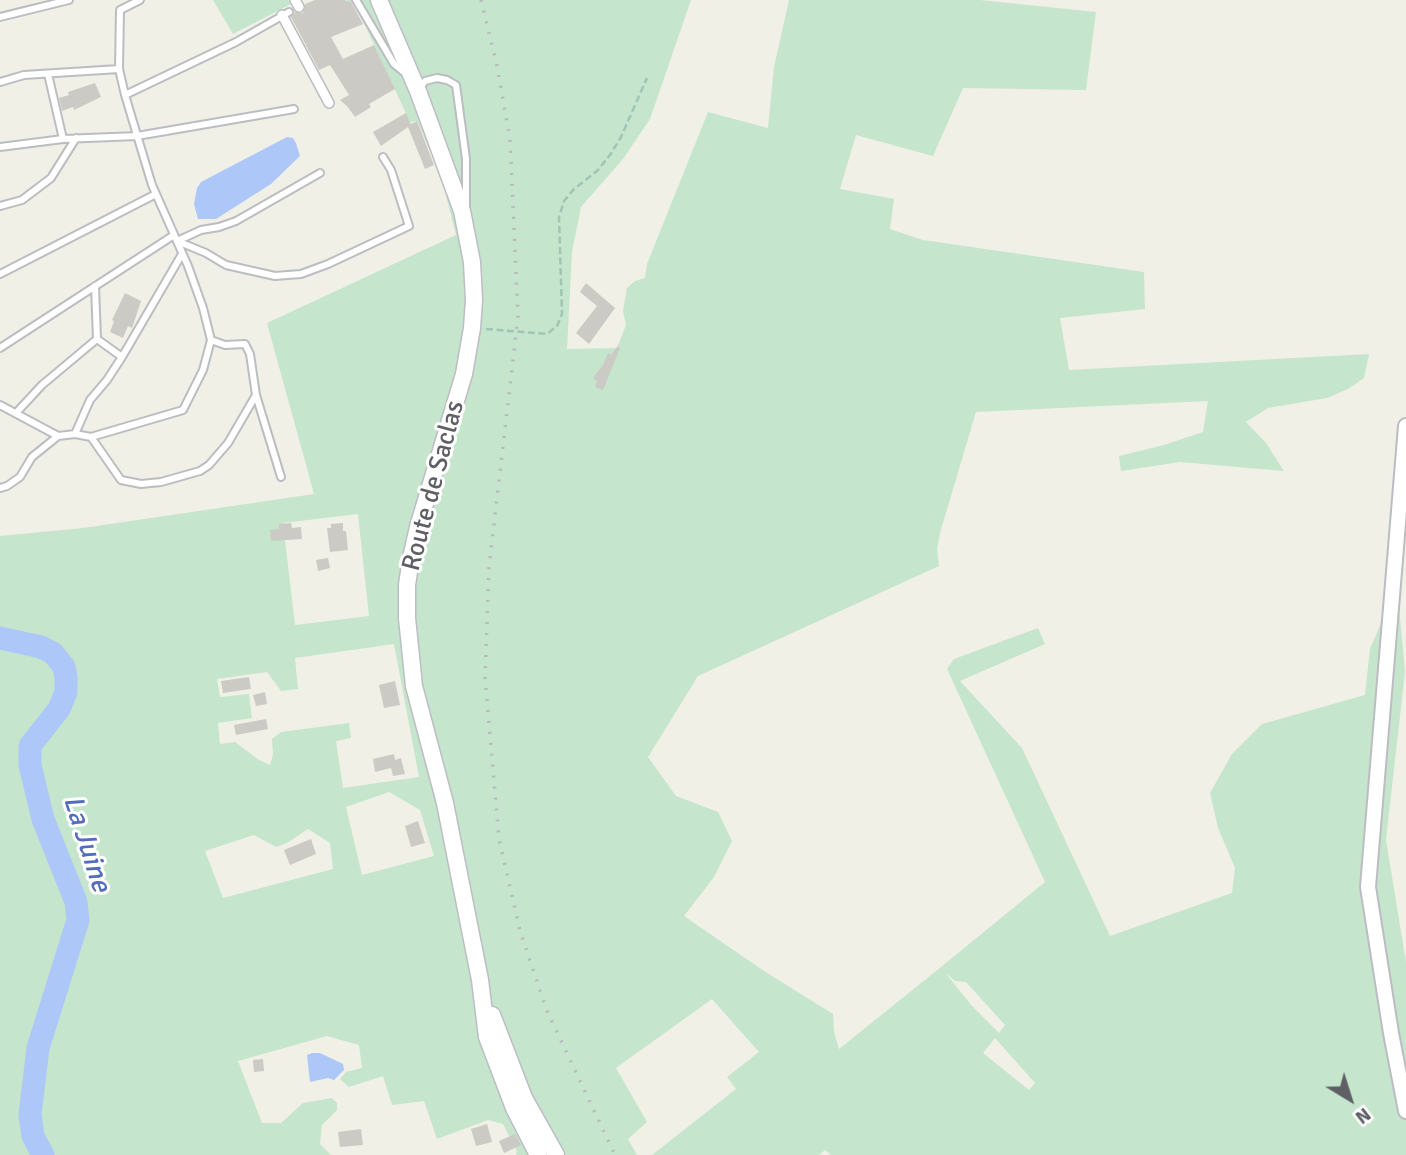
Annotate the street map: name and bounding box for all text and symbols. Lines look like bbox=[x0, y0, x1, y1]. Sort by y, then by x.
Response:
street label: Route de Saclas bbox=[396, 397, 472, 575]
water label: La Juine bbox=[55, 792, 117, 896]
north arrow bbox=[1315, 1064, 1385, 1134]
text: N bbox=[1350, 1102, 1376, 1129]

